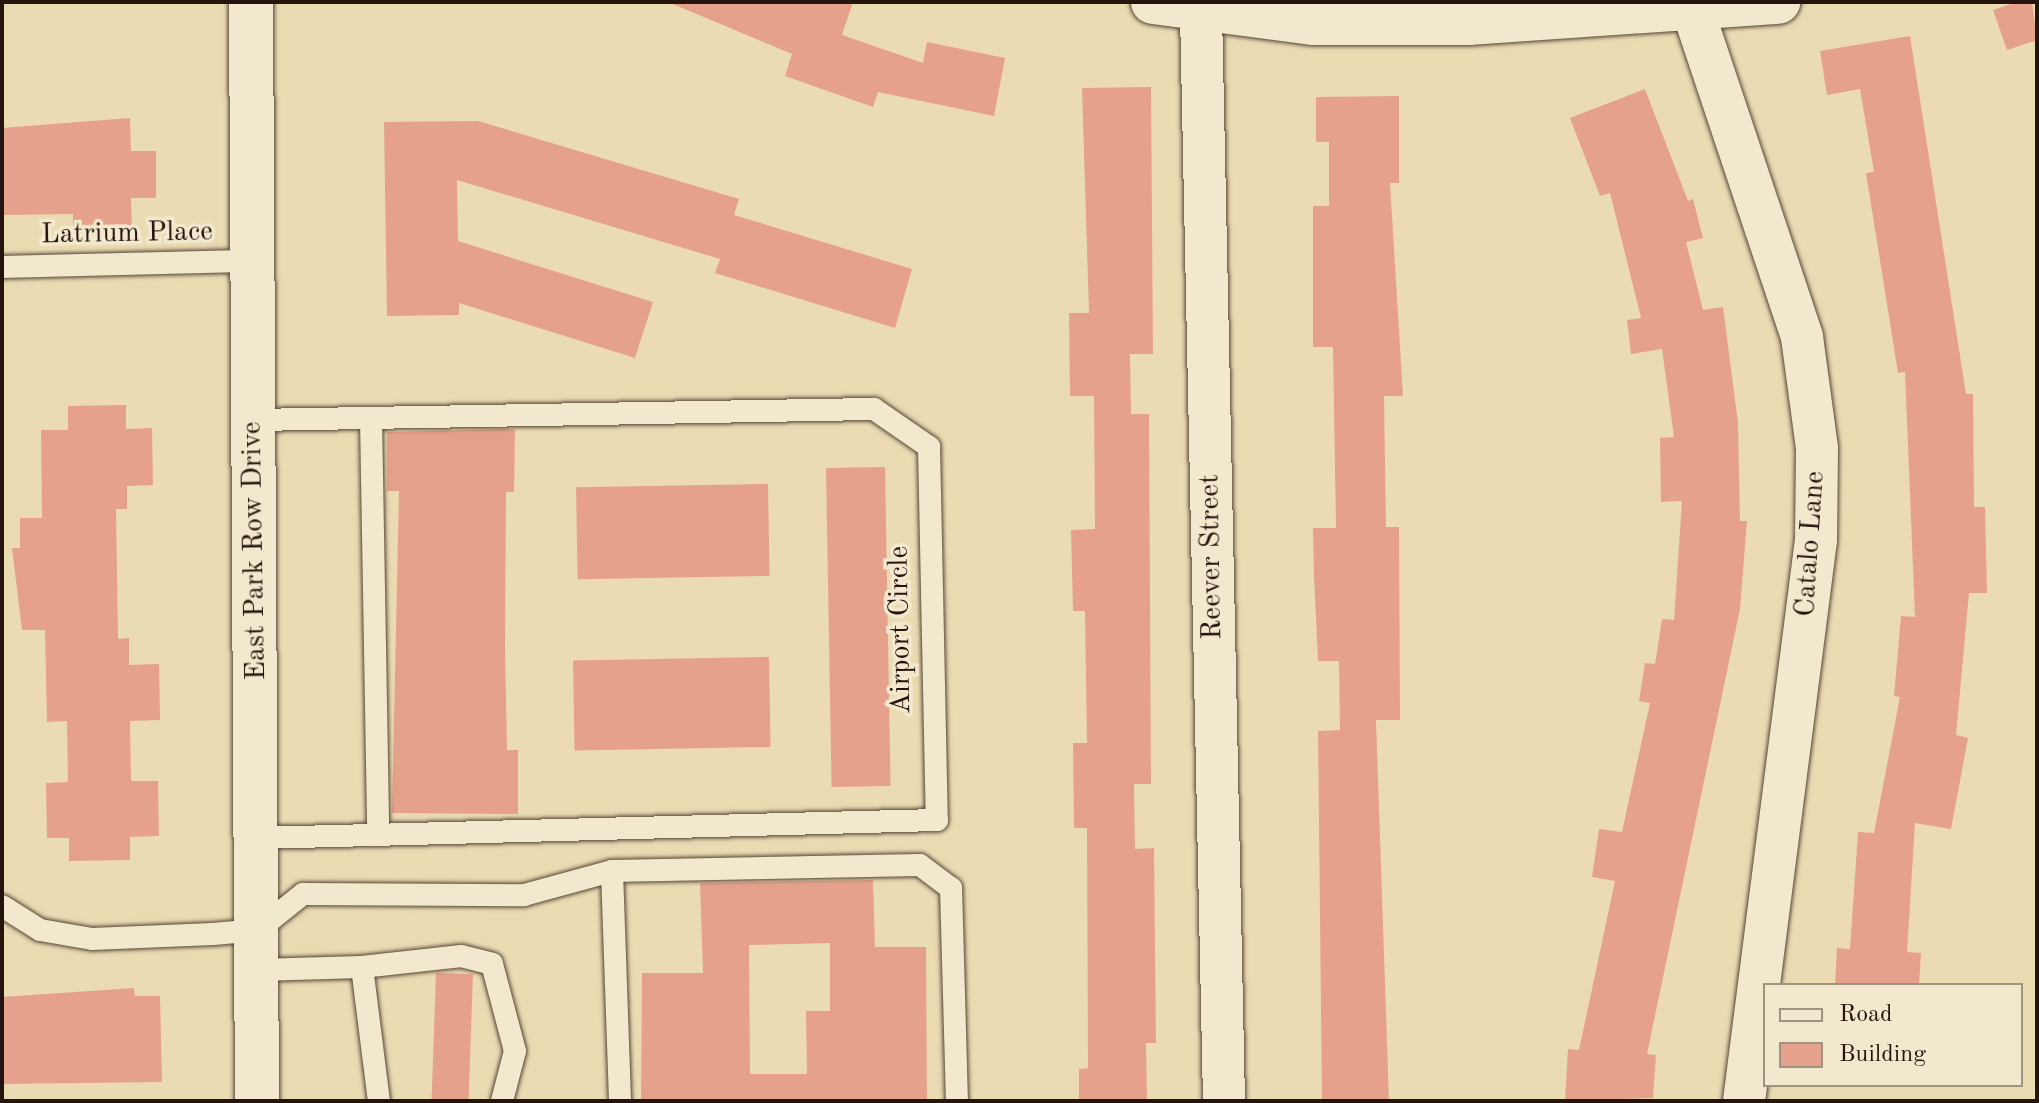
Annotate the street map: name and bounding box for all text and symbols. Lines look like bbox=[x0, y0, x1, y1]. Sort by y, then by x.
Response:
street label: Latrium Place bbox=[41, 216, 213, 252]
street label: East Park Row Drive bbox=[236, 421, 274, 681]
street label: Catalo Lane bbox=[1789, 470, 1833, 618]
street label: Reever Street bbox=[1194, 474, 1230, 640]
street label: Airport Circle bbox=[883, 546, 919, 714]
legend bbox=[1763, 983, 2023, 1087]
text: Road bbox=[1839, 1003, 1892, 1027]
text: Building bbox=[1839, 1043, 1926, 1067]

